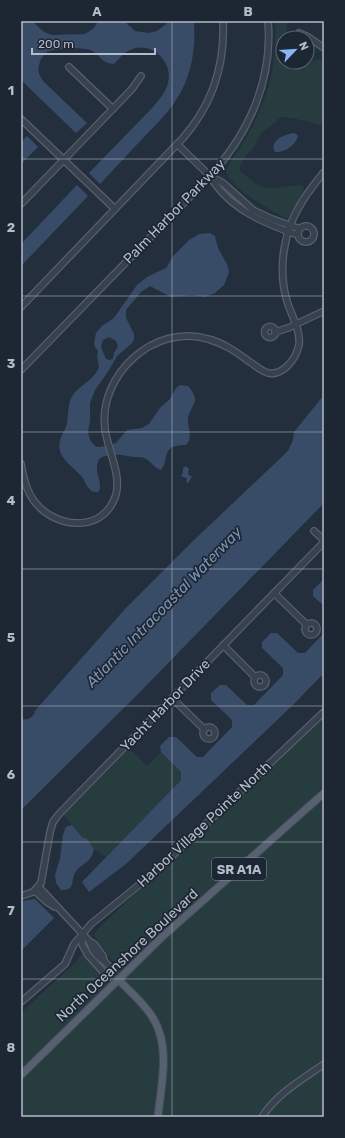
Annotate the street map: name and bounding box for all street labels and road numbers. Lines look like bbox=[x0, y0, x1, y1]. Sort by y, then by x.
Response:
street label: Palm Harbor Parkway bbox=[120, 155, 229, 267]
street label: Yacht Harbor Drive bbox=[117, 655, 214, 755]
street label: Harbor Village Pointe North bbox=[134, 758, 275, 891]
road number: SR A1A bbox=[212, 858, 266, 880]
street label: North Oceanshore Boulevard bbox=[53, 885, 202, 1026]

